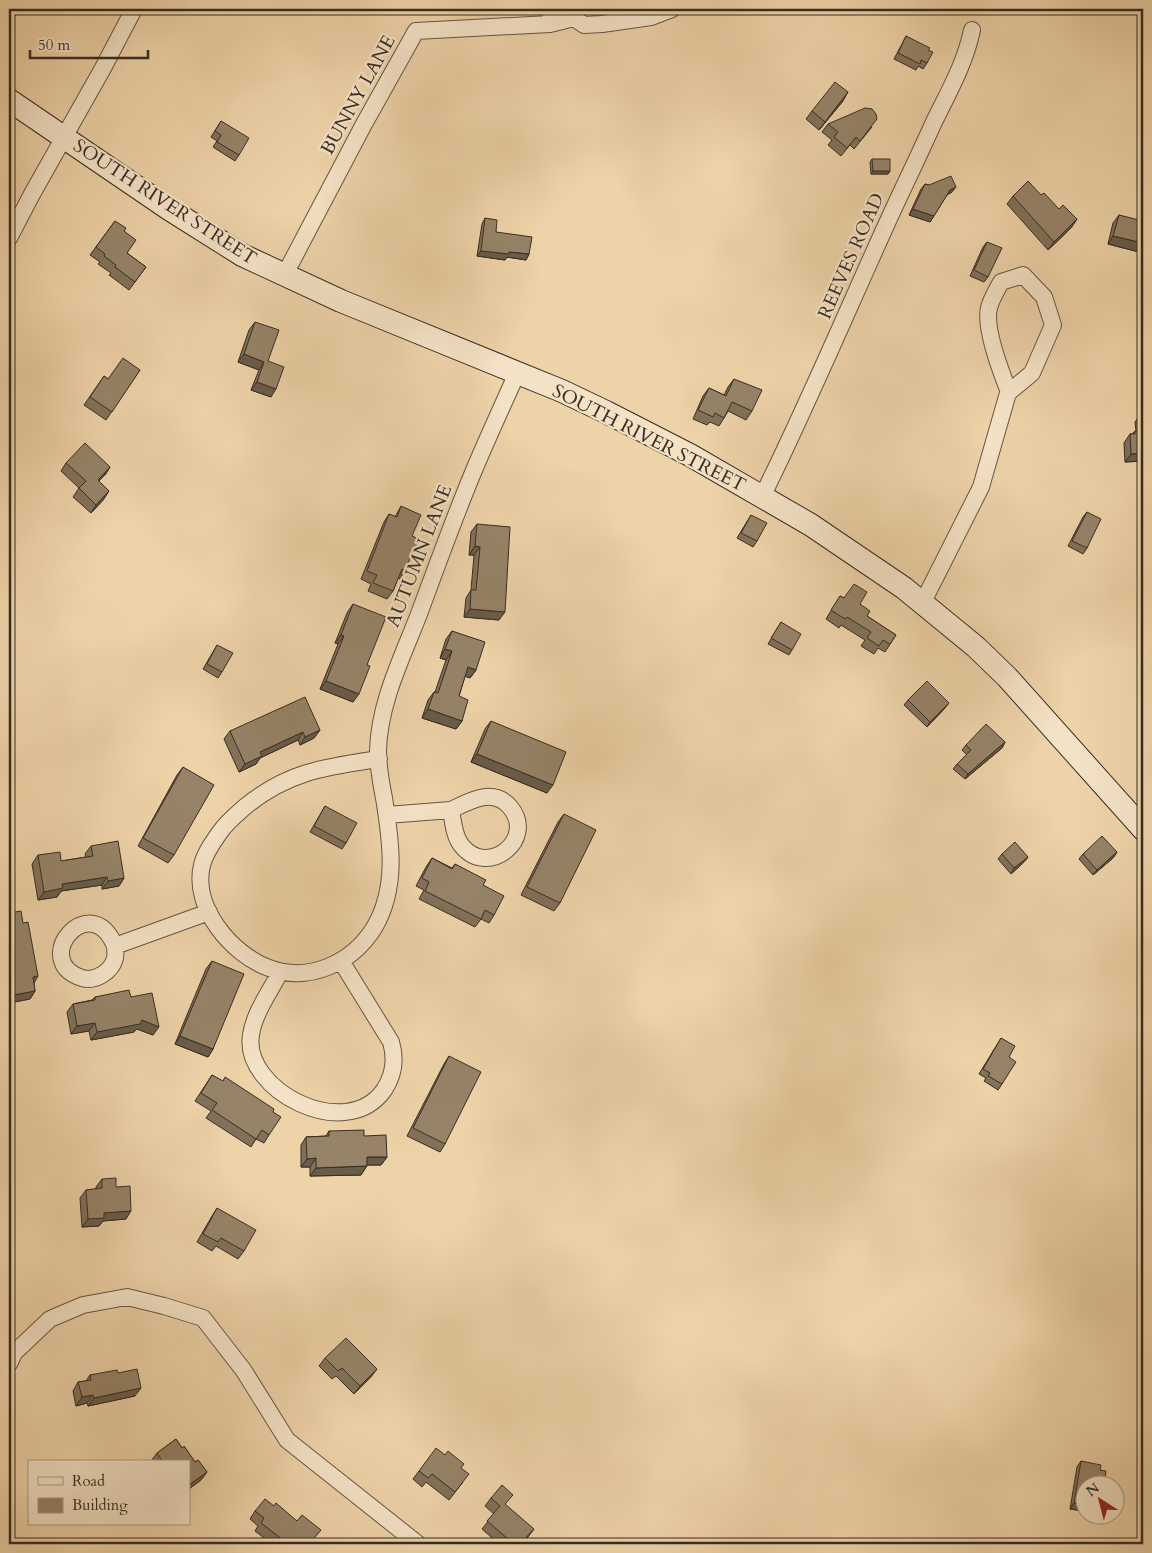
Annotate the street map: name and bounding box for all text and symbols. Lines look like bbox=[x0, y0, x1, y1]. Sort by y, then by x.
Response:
scale bar bbox=[30, 28, 148, 60]
street label: BUNNY LANE bbox=[314, 31, 402, 159]
text: 50 m bbox=[38, 35, 70, 55]
street label: SOUTH RIVER STREET bbox=[68, 133, 262, 271]
street label: REEVES ROAD bbox=[812, 189, 890, 323]
street label: SOUTH RIVER STREET bbox=[548, 378, 750, 498]
street label: AUTUMN LANE bbox=[380, 481, 458, 631]
legend bbox=[28, 1460, 190, 1526]
text: Road bbox=[72, 1471, 105, 1491]
north arrow bbox=[1074, 1476, 1124, 1526]
text: N bbox=[1082, 1479, 1103, 1501]
text: Building bbox=[72, 1495, 128, 1515]

